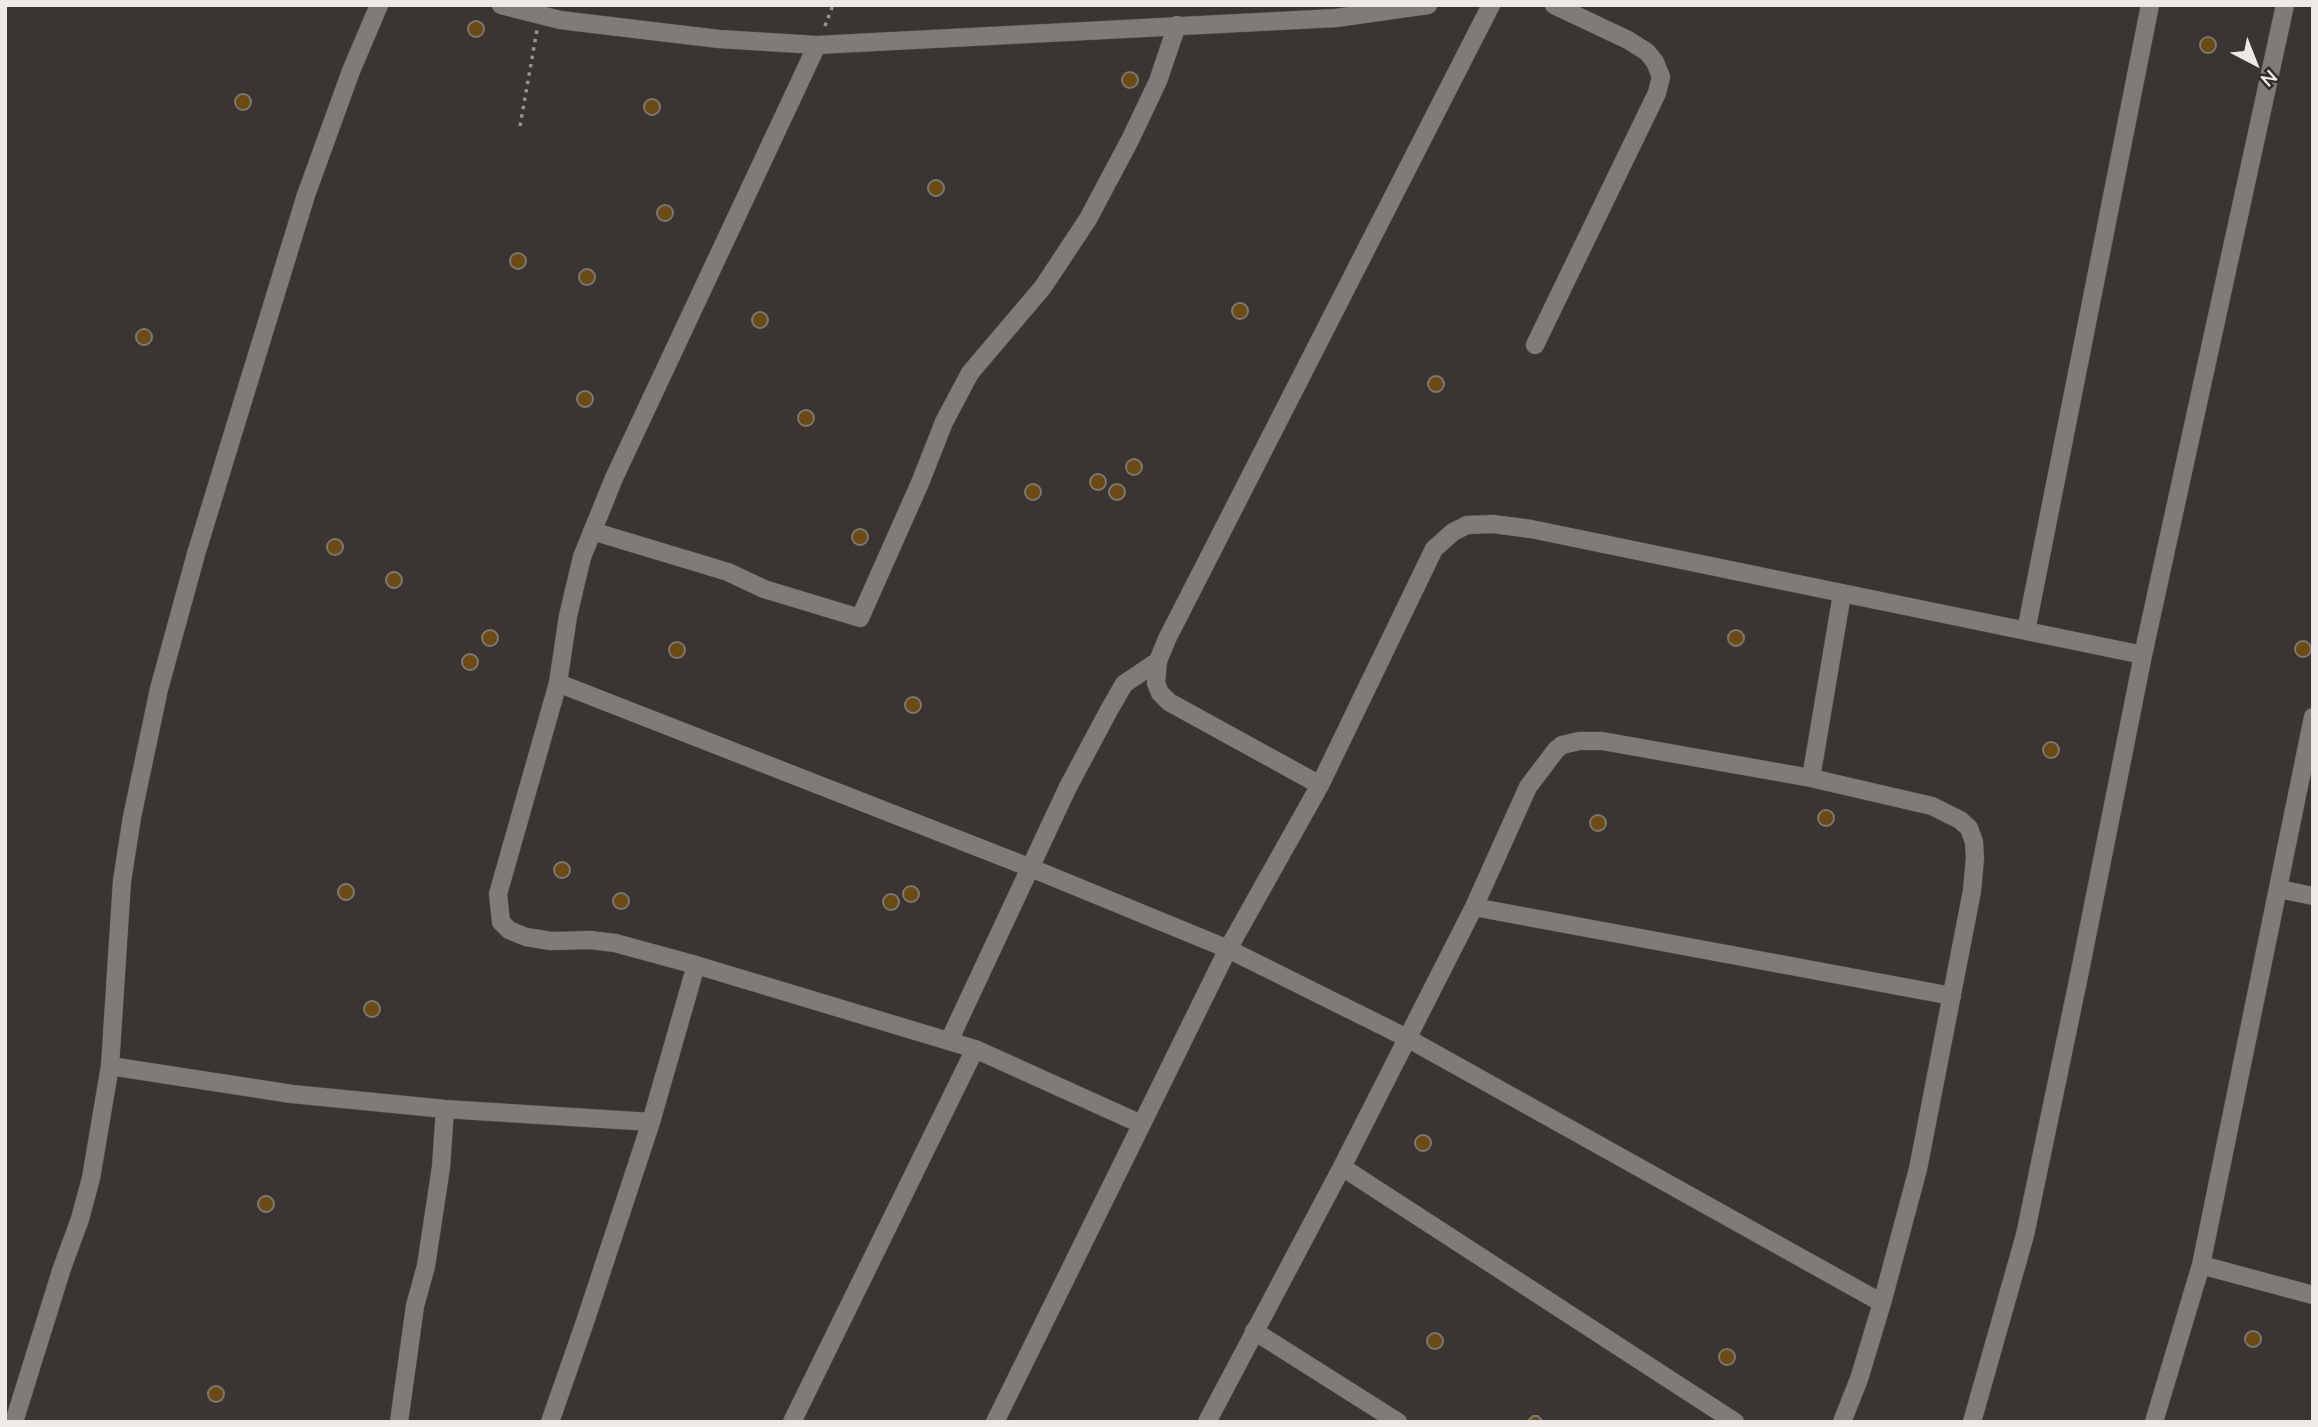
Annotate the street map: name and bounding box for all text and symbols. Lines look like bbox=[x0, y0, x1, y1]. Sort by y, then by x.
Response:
north arrow bbox=[2220, 28, 2290, 98]
text: N bbox=[2256, 65, 2282, 92]

